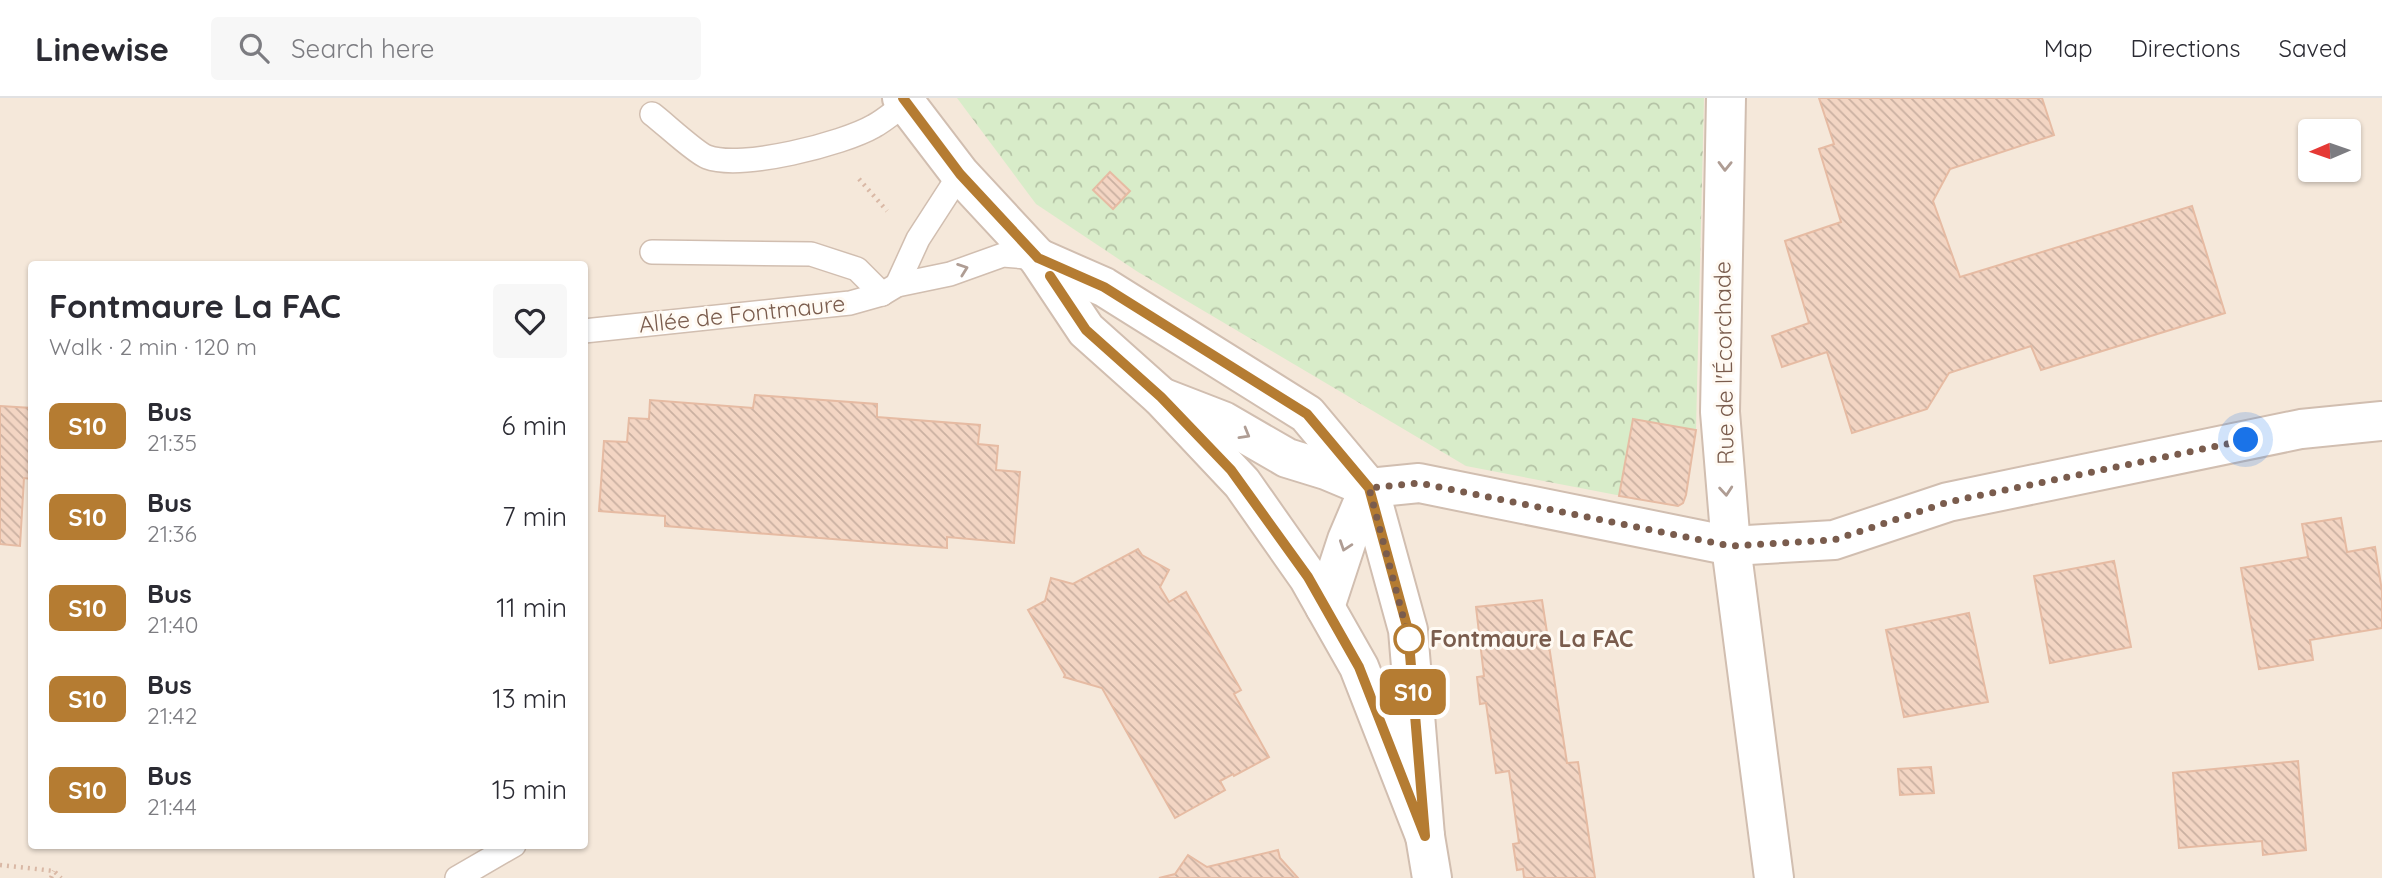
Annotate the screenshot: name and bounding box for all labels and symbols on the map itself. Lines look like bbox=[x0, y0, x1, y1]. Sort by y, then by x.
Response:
north arrow bbox=[2298, 119, 2361, 182]
one-way arrow bbox=[1717, 161, 1732, 172]
street label: Rue de l'Écorchade bbox=[1707, 261, 1740, 465]
one-way arrow bbox=[957, 263, 969, 277]
street label: Allée de Fontmaure bbox=[637, 288, 847, 339]
your location bbox=[2228, 422, 2263, 457]
one-way arrow bbox=[1238, 426, 1251, 439]
one-way arrow bbox=[1718, 486, 1733, 497]
one-way arrow bbox=[1339, 540, 1353, 552]
marker: Fontmaure La FAC bbox=[1394, 624, 1424, 654]
place label: Fontmaure La FAC bbox=[1430, 624, 1633, 653]
line badge: S10 bbox=[1373, 669, 1453, 715]

